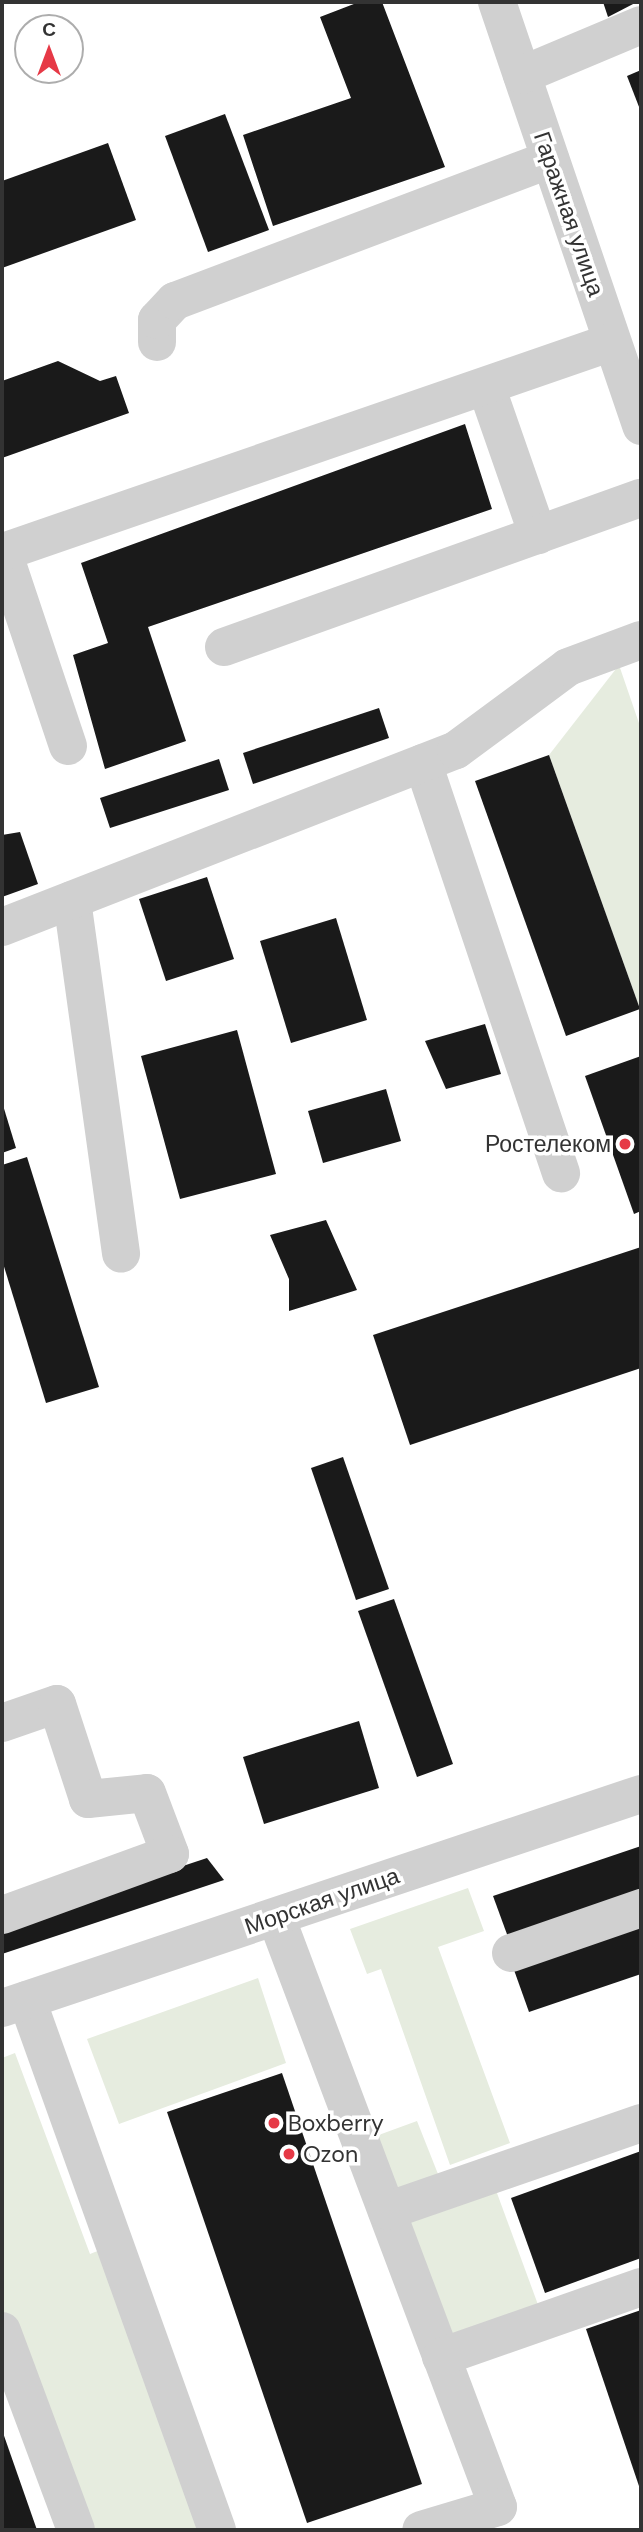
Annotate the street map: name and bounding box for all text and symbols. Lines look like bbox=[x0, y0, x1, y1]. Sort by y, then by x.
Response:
north arrow bbox=[14, 14, 84, 84]
text: С bbox=[42, 17, 56, 42]
street label: Гаражная улица bbox=[528, 128, 610, 300]
place label: Ростелеком bbox=[485, 1130, 611, 1158]
marker: Ростелеком bbox=[617, 1136, 633, 1152]
street label: Морская улица bbox=[241, 1862, 403, 1940]
place label: Boxberry bbox=[288, 2109, 384, 2137]
marker: Boxberry bbox=[266, 2115, 282, 2131]
place label: Ozon bbox=[303, 2140, 358, 2168]
marker: Ozon bbox=[281, 2146, 297, 2162]

